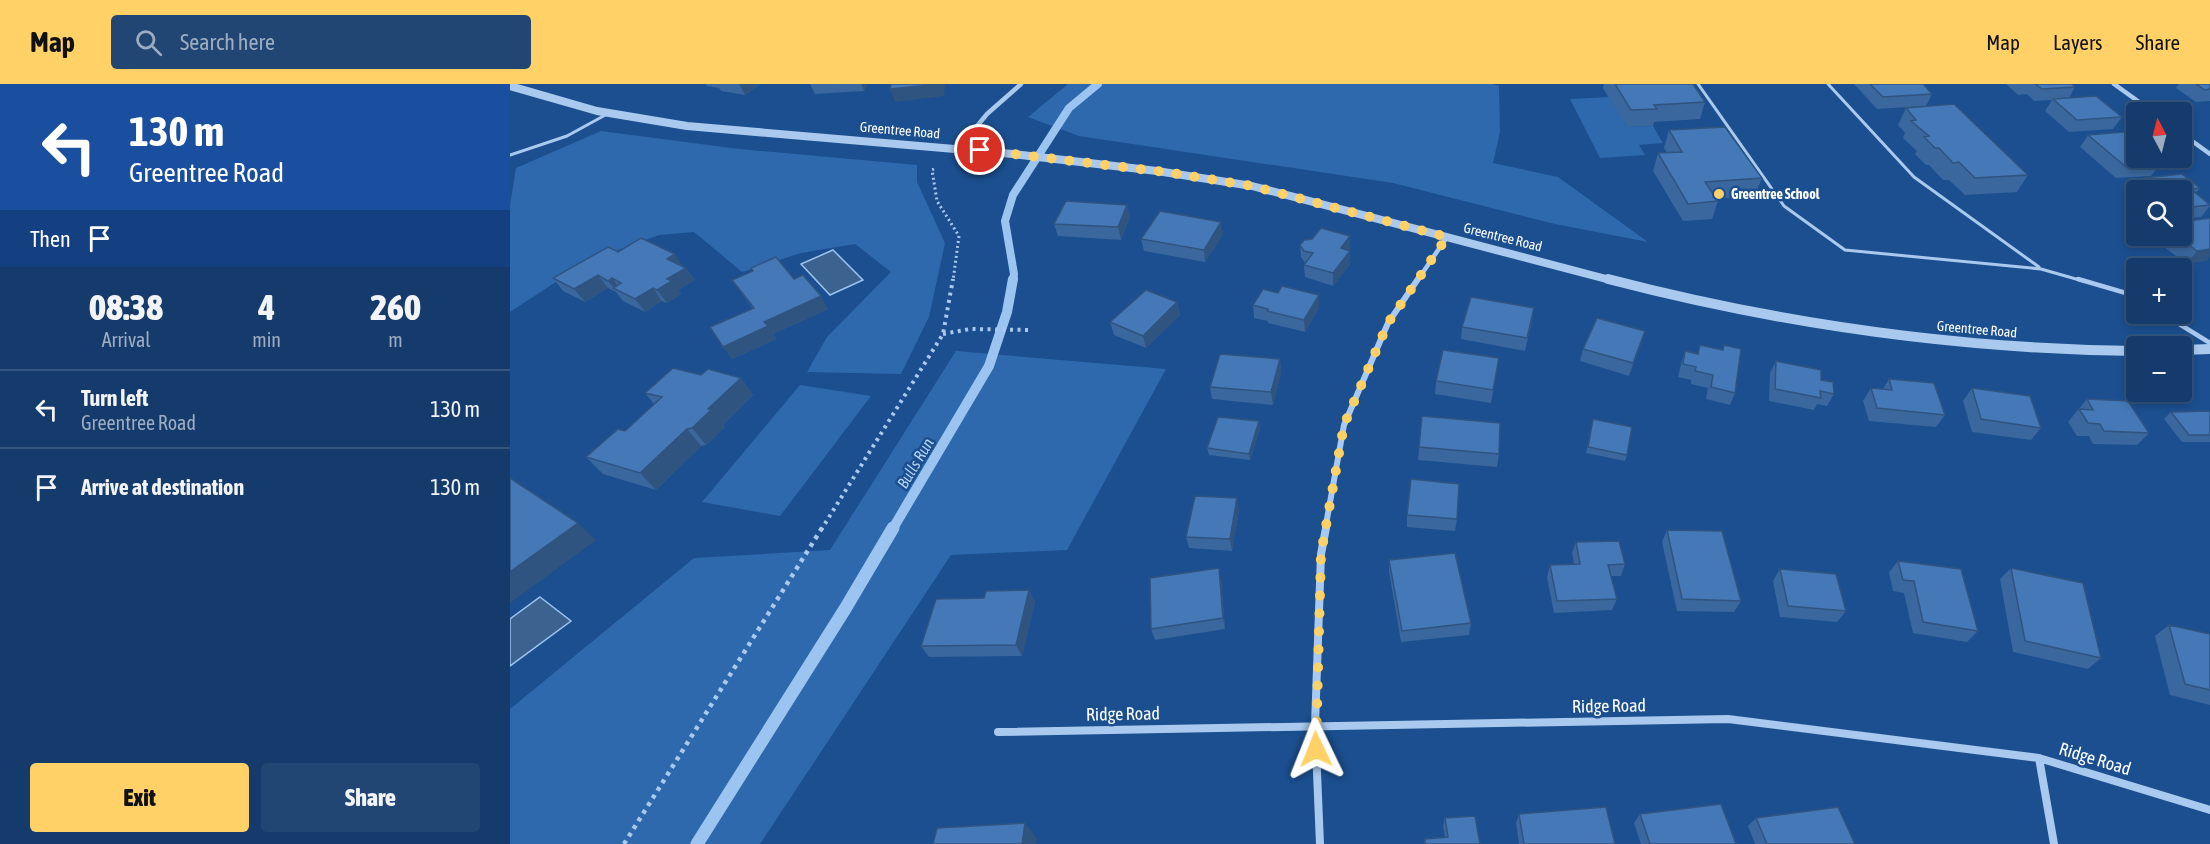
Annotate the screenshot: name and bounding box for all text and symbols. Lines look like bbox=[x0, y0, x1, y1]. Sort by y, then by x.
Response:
search box bbox=[111, 15, 531, 69]
text: Map bbox=[30, 26, 75, 58]
icon: search bbox=[132, 26, 165, 59]
text: Search here bbox=[180, 29, 275, 55]
text: Map bbox=[1986, 30, 2020, 54]
text: Layers bbox=[2053, 30, 2103, 54]
text: Share bbox=[2136, 30, 2180, 54]
north arrow bbox=[2126, 102, 2192, 168]
map controls bbox=[2126, 102, 2192, 402]
text: 130 m bbox=[129, 107, 224, 155]
icon: left bbox=[30, 108, 108, 186]
street label: Greentree Road bbox=[859, 119, 941, 141]
pin bbox=[954, 124, 1005, 175]
icon: arrive bbox=[963, 133, 996, 166]
text: Greentree Road bbox=[129, 157, 284, 188]
button: search bbox=[2126, 180, 2192, 246]
place label: Greentree School bbox=[1731, 186, 1820, 202]
marker: Greentree School bbox=[1712, 187, 1726, 201]
street label: Greentree Road bbox=[1462, 220, 1544, 254]
icon: arrive bbox=[83, 222, 116, 255]
text: Then bbox=[30, 226, 71, 252]
button: + bbox=[2126, 258, 2192, 324]
text: 08:38 bbox=[89, 286, 163, 328]
text: 4 bbox=[258, 286, 275, 328]
text: 260 bbox=[370, 286, 421, 328]
street label: Greentree Road bbox=[1936, 318, 2018, 340]
text: Arrival bbox=[102, 328, 151, 351]
text: min bbox=[252, 328, 281, 351]
text: m bbox=[388, 328, 403, 351]
button: − bbox=[2126, 336, 2192, 402]
text: Turn left bbox=[81, 385, 148, 411]
icon: left bbox=[30, 393, 63, 426]
text: 130 m bbox=[430, 396, 480, 422]
text: Greentree Road bbox=[81, 411, 196, 434]
water label: Bulls Run bbox=[893, 435, 937, 491]
icon: arrive bbox=[30, 471, 63, 504]
text: Arrive at destination bbox=[81, 474, 244, 500]
text: 130 m bbox=[430, 474, 480, 500]
street label: Ridge Road bbox=[1572, 694, 1646, 717]
street label: Ridge Road bbox=[1086, 702, 1160, 725]
position arrow bbox=[1284, 717, 1348, 781]
street label: Ridge Road bbox=[2057, 738, 2134, 779]
button: Exit bbox=[30, 763, 249, 832]
button: Share bbox=[261, 763, 480, 832]

